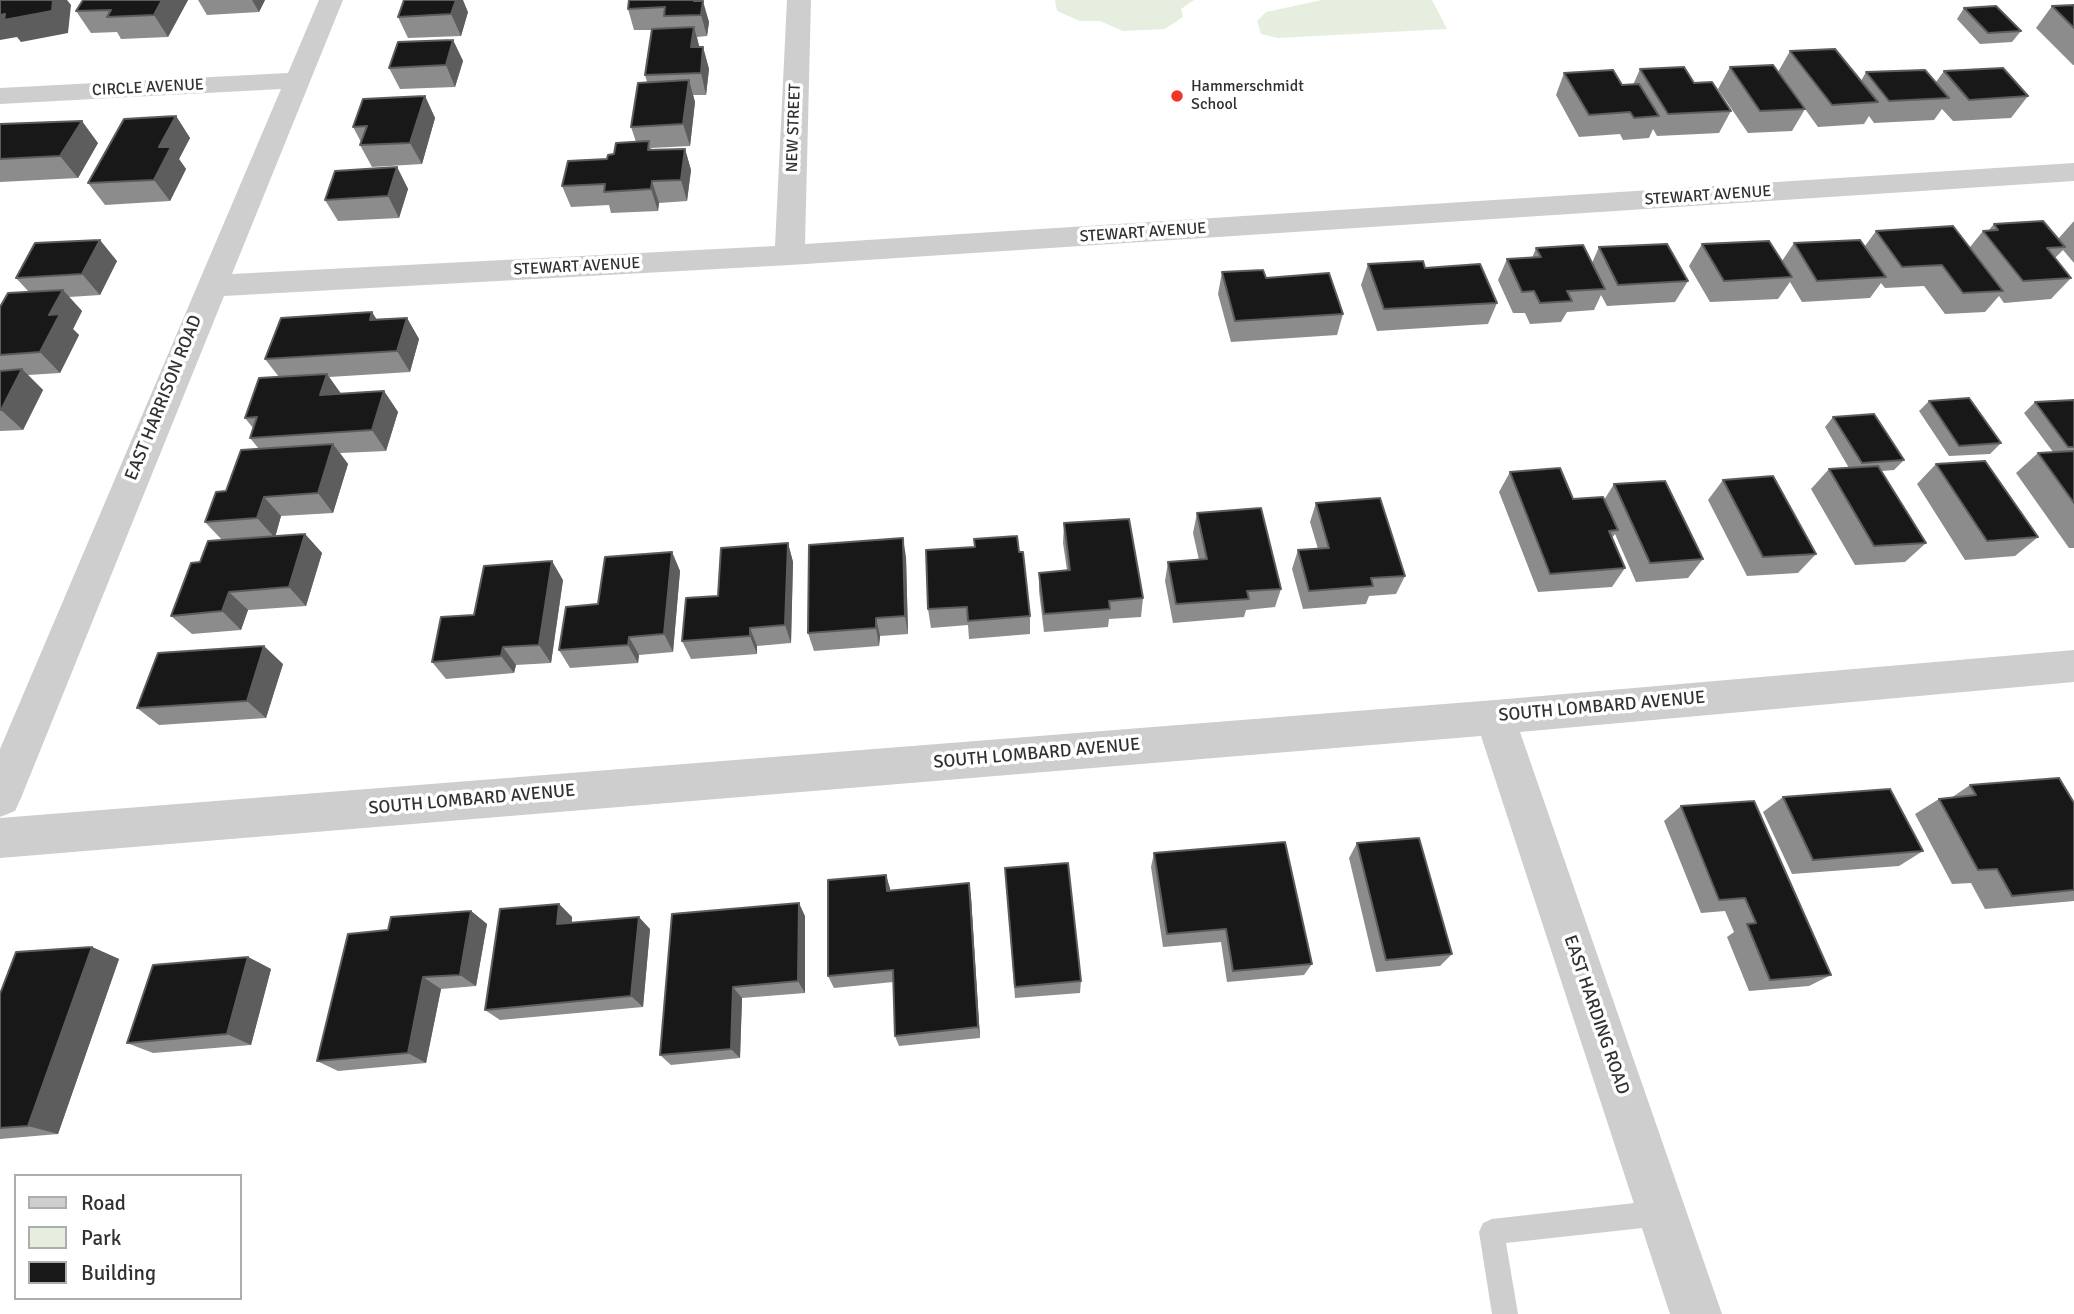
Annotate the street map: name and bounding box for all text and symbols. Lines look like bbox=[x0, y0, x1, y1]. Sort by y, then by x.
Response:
street label: CIRCLE AVENUE bbox=[92, 75, 204, 101]
place label: Hammerschmidt School bbox=[1191, 77, 1304, 115]
street label: NEW STREET bbox=[783, 83, 805, 173]
marker: Hammerschmidt School bbox=[1169, 88, 1185, 104]
street label: STEWART AVENUE bbox=[1644, 182, 1772, 210]
street label: STEWART AVENUE bbox=[1079, 219, 1207, 247]
street label: STEWART AVENUE bbox=[513, 254, 641, 280]
street label: EAST HARRISON ROAD bbox=[121, 312, 207, 484]
street label: SOUTH LOMBARD AVENUE bbox=[1498, 687, 1706, 727]
street label: SOUTH LOMBARD AVENUE bbox=[933, 734, 1141, 774]
street label: SOUTH LOMBARD AVENUE bbox=[368, 780, 576, 820]
street label: EAST HARDING ROAD bbox=[1559, 933, 1633, 1097]
legend bbox=[14, 1174, 242, 1300]
text: Road bbox=[81, 1190, 126, 1216]
text: Park bbox=[81, 1225, 121, 1251]
text: Building bbox=[81, 1260, 156, 1286]

